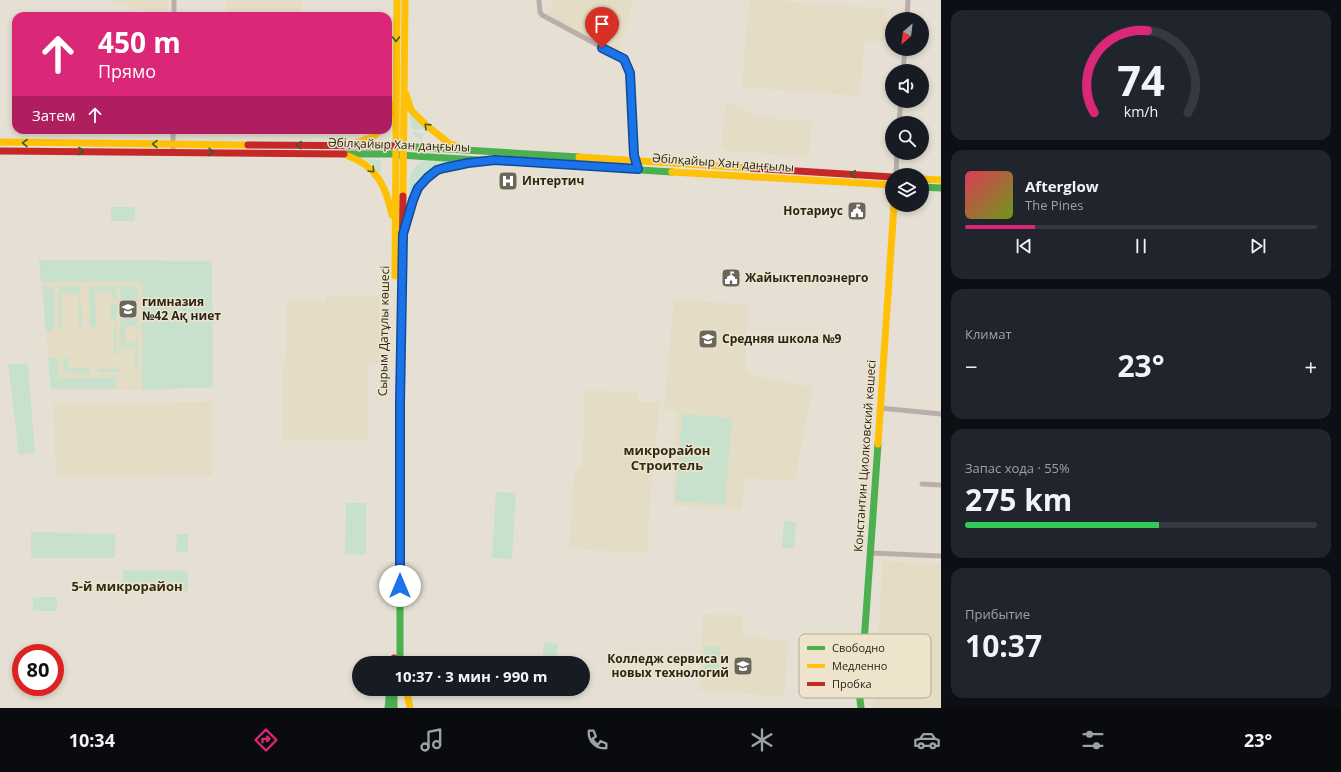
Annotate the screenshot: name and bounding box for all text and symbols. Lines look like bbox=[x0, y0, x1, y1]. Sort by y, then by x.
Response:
pin bbox=[585, 7.0, 619, 48]
north arrow bbox=[885, 12, 929, 56]
map controls bbox=[885, 12, 929, 212]
icon: arrive bbox=[591, 13, 613, 35]
text: 450 m bbox=[98, 23, 181, 61]
icon: ahead bbox=[32, 28, 84, 80]
one-way arrow bbox=[392, 36, 400, 42]
text: 74 bbox=[1117, 52, 1165, 108]
text: Прямо bbox=[98, 59, 156, 83]
button: sound bbox=[885, 64, 929, 108]
text: km/h bbox=[1124, 101, 1158, 120]
icon: ahead bbox=[84, 104, 106, 126]
text: Затем bbox=[32, 105, 76, 125]
button: search bbox=[885, 116, 929, 160]
one-way arrow bbox=[424, 123, 432, 130]
street label: Әбілқайыр Хан даңғылы bbox=[328, 134, 471, 155]
one-way arrow bbox=[22, 139, 28, 147]
one-way arrow bbox=[152, 140, 158, 148]
one-way arrow bbox=[296, 141, 302, 149]
one-way arrow bbox=[78, 147, 84, 155]
one-way arrow bbox=[208, 148, 214, 157]
street label: Әбілқайыр Хан даңғылы bbox=[651, 149, 795, 176]
one-way arrow bbox=[367, 165, 375, 173]
button: layers bbox=[885, 168, 929, 212]
hospital icon: Интертич bbox=[497, 170, 519, 192]
one-way arrow bbox=[850, 170, 856, 179]
place label: Интертич bbox=[522, 172, 584, 189]
text: Afterglow bbox=[1025, 176, 1099, 196]
text: The Pines bbox=[1025, 196, 1083, 214]
public building icon: Нотариус bbox=[846, 200, 868, 222]
place label: Нотариус bbox=[783, 202, 843, 219]
icon: previous bbox=[1013, 235, 1035, 257]
icon: pause bbox=[1130, 235, 1152, 257]
icon: next bbox=[1247, 235, 1269, 257]
street label: Сырым Датұлы көшесі bbox=[374, 266, 393, 396]
public building icon: Жайыктеплоэнерго bbox=[720, 267, 742, 289]
place label: Жайыктеплоэнерго bbox=[745, 269, 869, 286]
place label: гимназия №42 Ақ ниет bbox=[142, 293, 221, 324]
school or university icon: гимназия №42 Ақ ниет bbox=[117, 298, 139, 320]
text: Климат bbox=[965, 325, 1012, 343]
school or university icon: Средняя школа №9 bbox=[697, 328, 719, 350]
place label: Средняя школа №9 bbox=[722, 330, 842, 347]
text: 23° bbox=[1117, 345, 1165, 386]
text: − bbox=[965, 351, 978, 381]
text: + bbox=[1304, 351, 1317, 381]
street label: Константин Циолковский көшесі bbox=[849, 359, 880, 553]
district label: микрорайон Строитель bbox=[624, 441, 710, 474]
text: Запас хода · 55% bbox=[965, 459, 1070, 477]
text: 275 km bbox=[965, 479, 1072, 520]
position arrow bbox=[379, 565, 421, 607]
district label: 5-й микрорайон bbox=[71, 577, 183, 595]
text: Прибытие bbox=[965, 605, 1030, 623]
text: 10:37 bbox=[965, 625, 1042, 666]
legend bbox=[799, 634, 931, 698]
text: Свободно bbox=[832, 640, 885, 655]
speed limit sign: 80 bbox=[12, 644, 64, 696]
place label: Колледж сервиса и новых технологий bbox=[607, 650, 729, 681]
school or university icon: Колледж сервиса и новых технологий bbox=[732, 655, 754, 677]
text: Медленно bbox=[832, 658, 888, 673]
text: 10:37 · 3 мин · 990 m bbox=[395, 666, 547, 686]
text: Пробка bbox=[832, 676, 872, 691]
icon: directions bbox=[252, 726, 280, 754]
icon: music bbox=[418, 726, 446, 754]
icon: phone bbox=[583, 726, 611, 754]
icon: climate bbox=[748, 726, 776, 754]
icon: car bbox=[913, 726, 941, 754]
icon: filters bbox=[1079, 726, 1107, 754]
text: 10:34 bbox=[69, 728, 115, 752]
text: 23° bbox=[1244, 728, 1272, 752]

